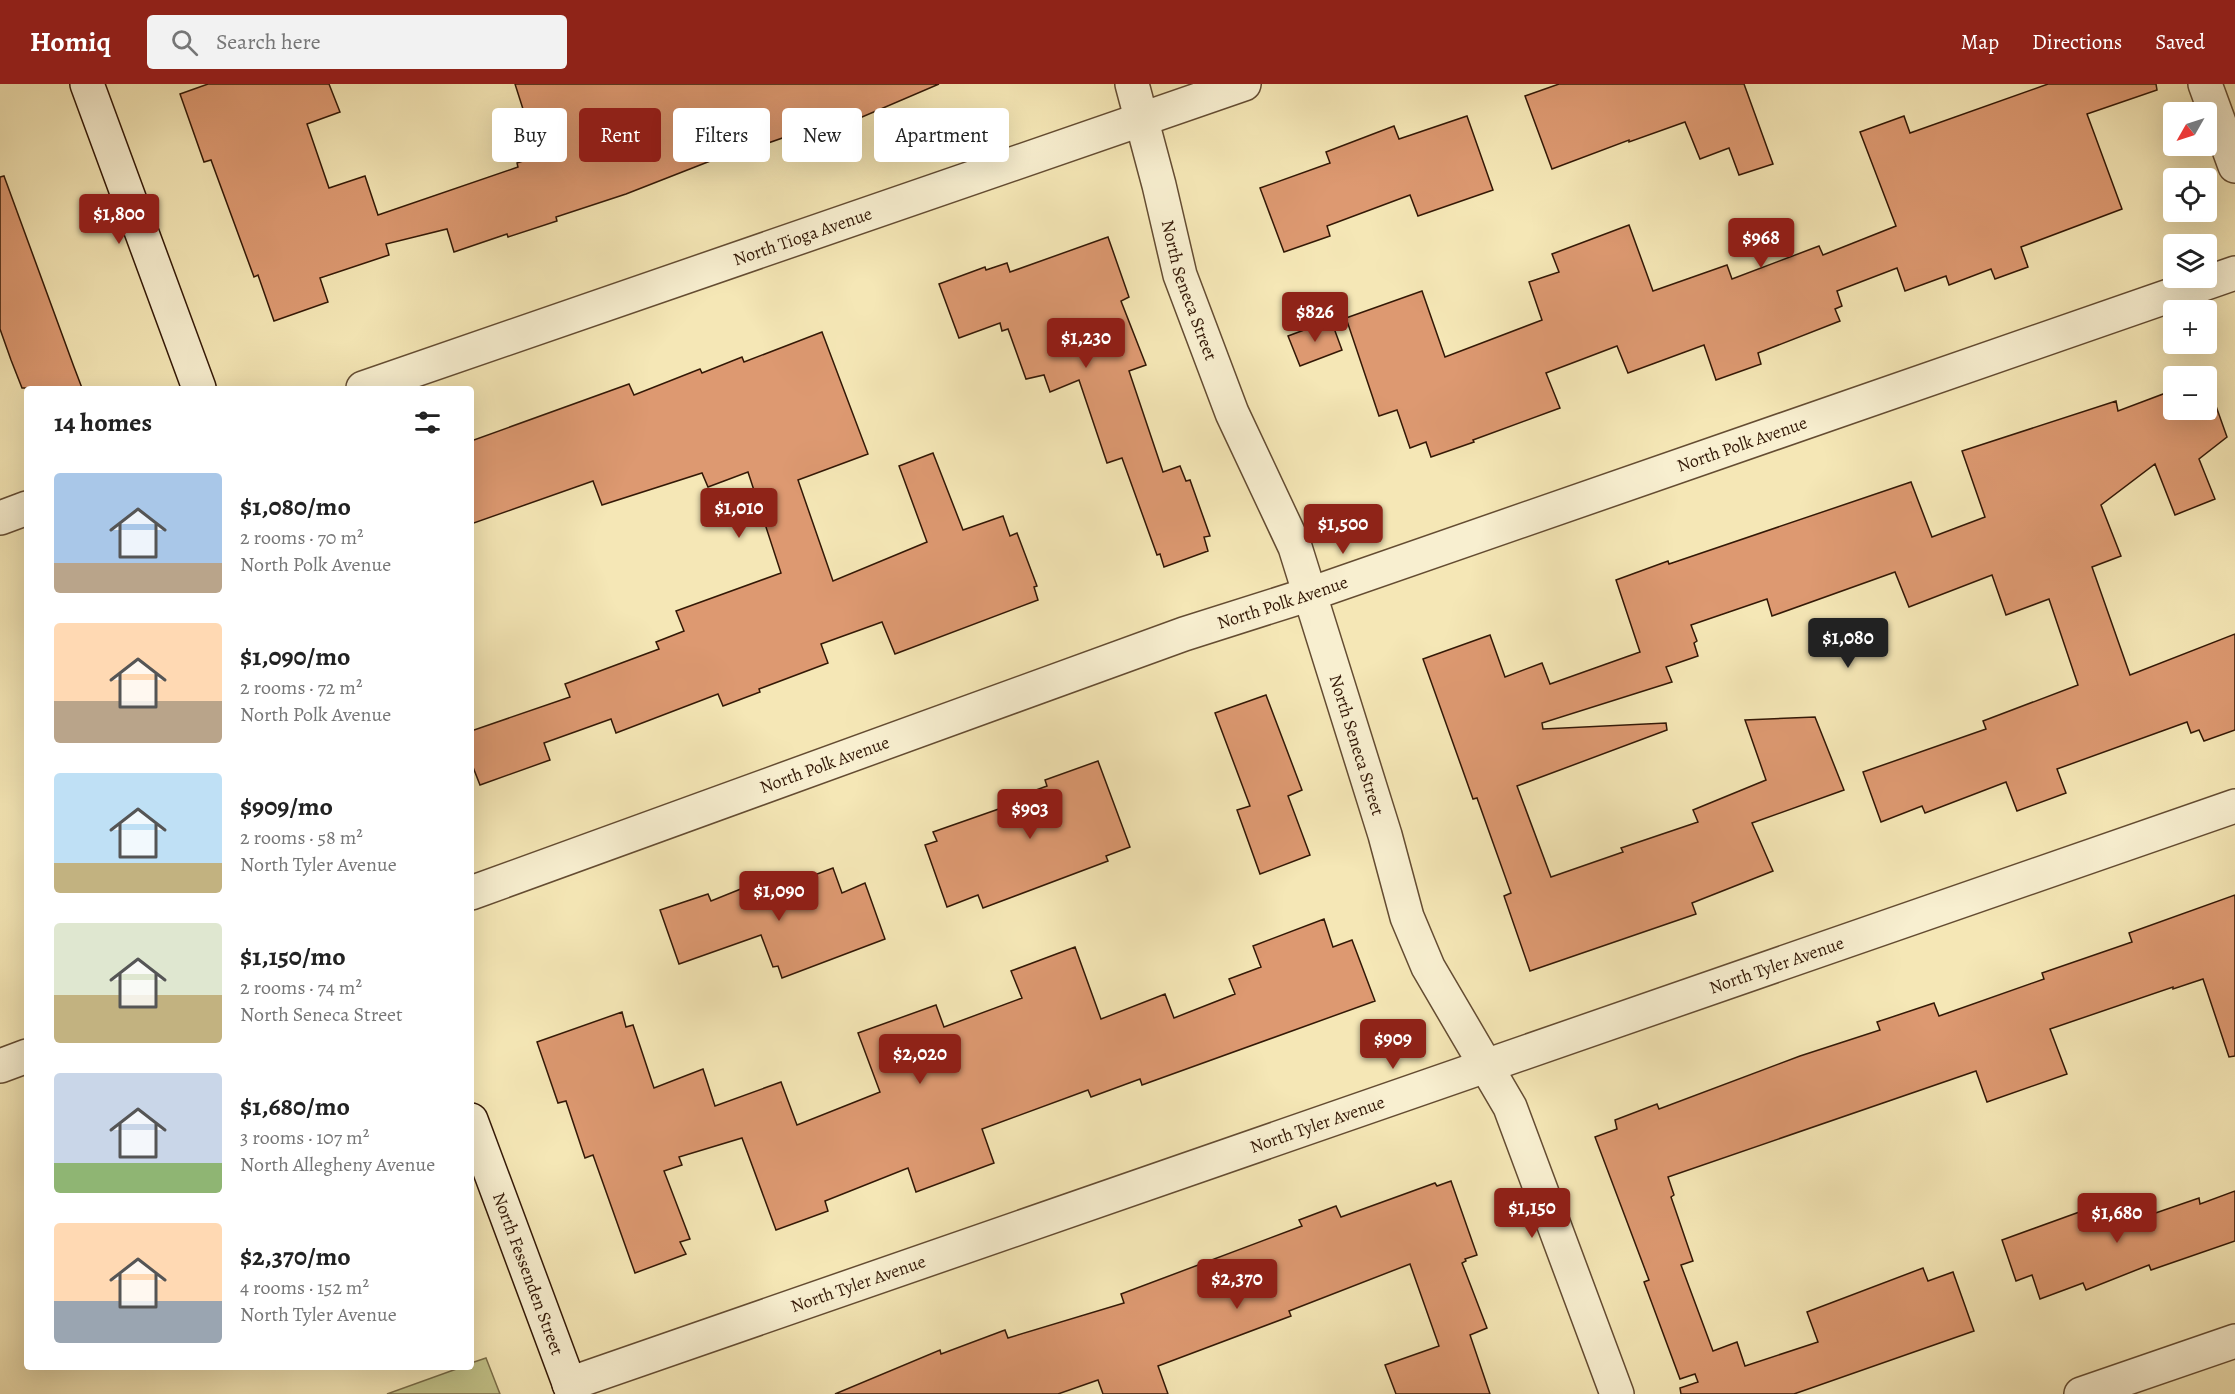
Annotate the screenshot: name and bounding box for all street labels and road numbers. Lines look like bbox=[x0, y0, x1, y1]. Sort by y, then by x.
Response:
street label: North Tioga Avenue bbox=[730, 201, 875, 271]
street label: North Seneca Street bbox=[1156, 217, 1223, 364]
street label: North Polk Avenue bbox=[1674, 410, 1810, 478]
street label: North Polk Avenue bbox=[1214, 570, 1351, 635]
street label: North Seneca Street bbox=[1324, 672, 1390, 819]
street label: North Polk Avenue bbox=[756, 730, 893, 799]
street label: North Tyler Avenue bbox=[1706, 931, 1847, 1000]
street label: North Tyler Avenue bbox=[1247, 1090, 1388, 1159]
street label: North Fessenden Street bbox=[487, 1189, 569, 1359]
street label: North Tyler Avenue bbox=[787, 1249, 929, 1318]

